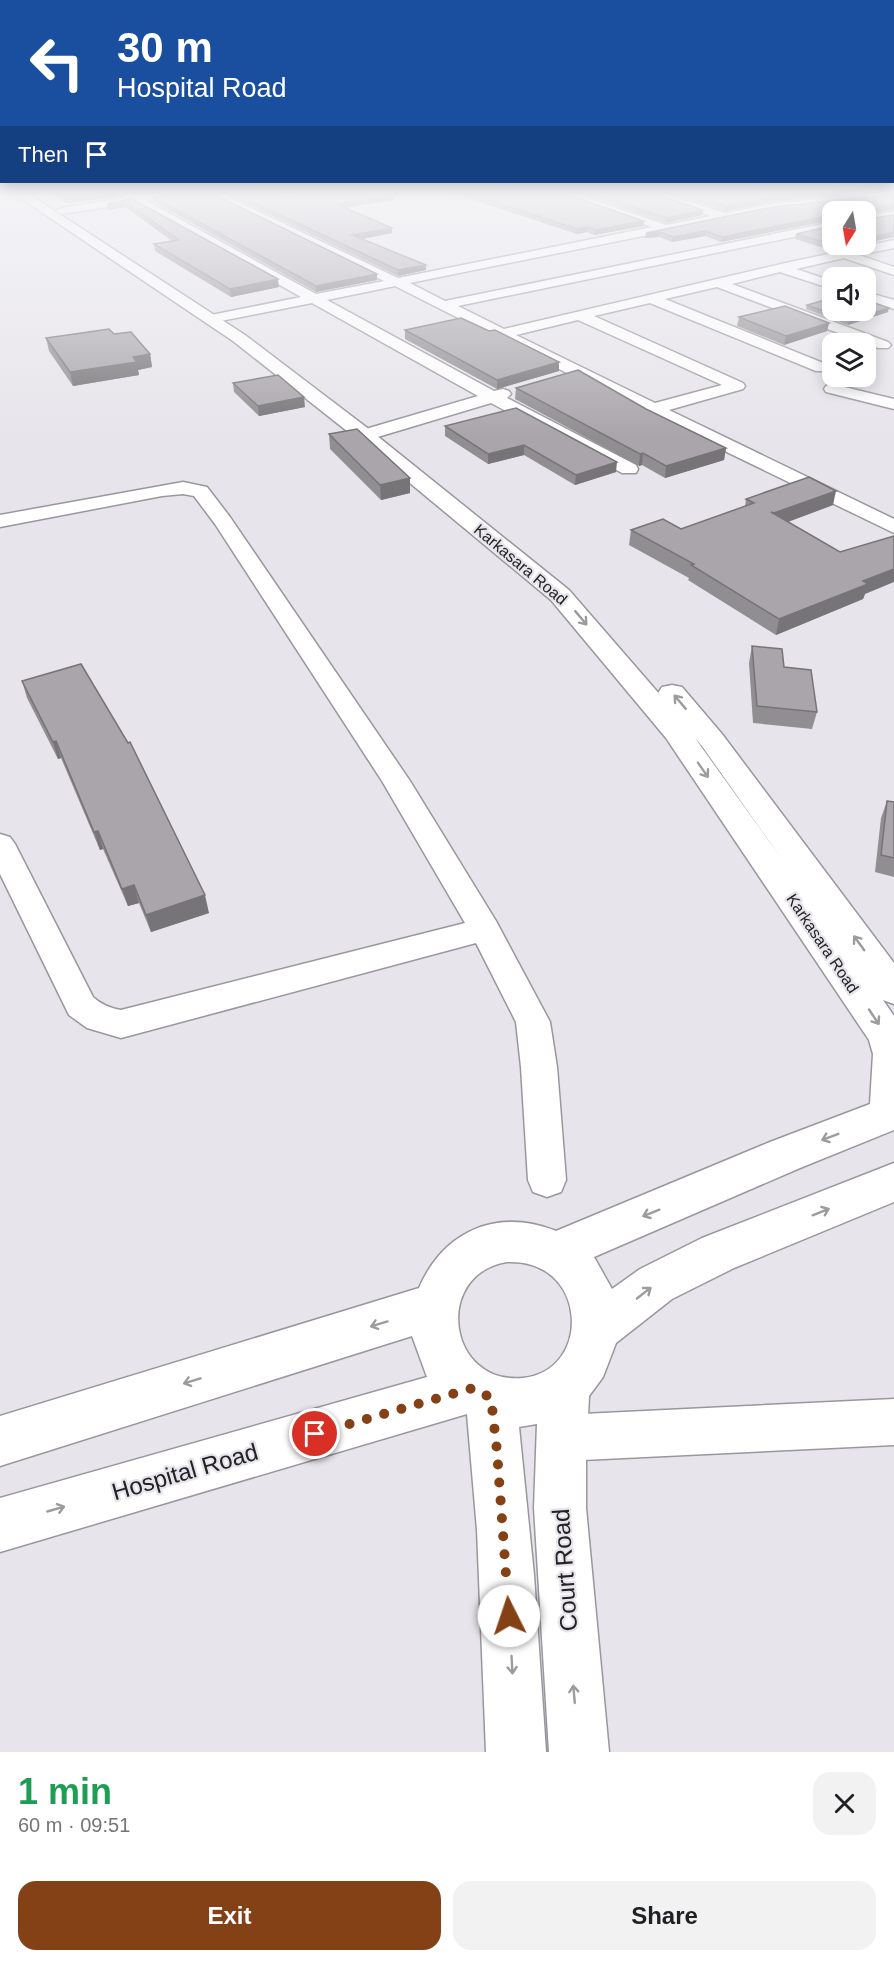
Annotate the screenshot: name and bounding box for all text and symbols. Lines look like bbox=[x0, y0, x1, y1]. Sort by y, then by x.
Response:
icon: left bbox=[18, 24, 96, 102]
text: 30 m bbox=[117, 24, 213, 71]
text: Hospital Road bbox=[117, 73, 287, 103]
icon: arrive bbox=[80, 138, 113, 171]
text: Then bbox=[18, 142, 68, 167]
north arrow bbox=[822, 201, 876, 255]
map controls bbox=[822, 201, 876, 387]
button: sound bbox=[822, 267, 876, 321]
button: layers bbox=[822, 333, 876, 387]
street label: Karkasara Road bbox=[471, 521, 570, 608]
one-way arrow bbox=[574, 610, 588, 625]
one-way arrow bbox=[673, 695, 687, 710]
one-way arrow bbox=[697, 762, 709, 778]
street label: Karkasara Road bbox=[783, 891, 862, 996]
one-way arrow bbox=[853, 935, 866, 951]
one-way arrow bbox=[868, 1008, 880, 1025]
one-way arrow bbox=[822, 1133, 840, 1144]
one-way arrow bbox=[811, 1206, 830, 1217]
one-way arrow bbox=[642, 1208, 660, 1219]
one-way arrow bbox=[636, 1286, 652, 1299]
one-way arrow bbox=[370, 1319, 389, 1330]
one-way arrow bbox=[183, 1376, 202, 1387]
pin bbox=[289, 1408, 340, 1459]
icon: arrive bbox=[298, 1417, 331, 1450]
street label: Hospital Road bbox=[109, 1438, 261, 1505]
one-way arrow bbox=[46, 1503, 65, 1514]
street label: Court Road bbox=[547, 1508, 582, 1632]
position arrow bbox=[477, 1584, 541, 1648]
one-way arrow bbox=[506, 1655, 517, 1675]
one-way arrow bbox=[569, 1684, 580, 1704]
text: 1 min bbox=[18, 1771, 112, 1812]
button: close bbox=[813, 1772, 876, 1835]
text: 60 m · 09:51 bbox=[18, 1814, 130, 1836]
button: Exit bbox=[18, 1881, 441, 1950]
button: Share bbox=[453, 1881, 876, 1950]

